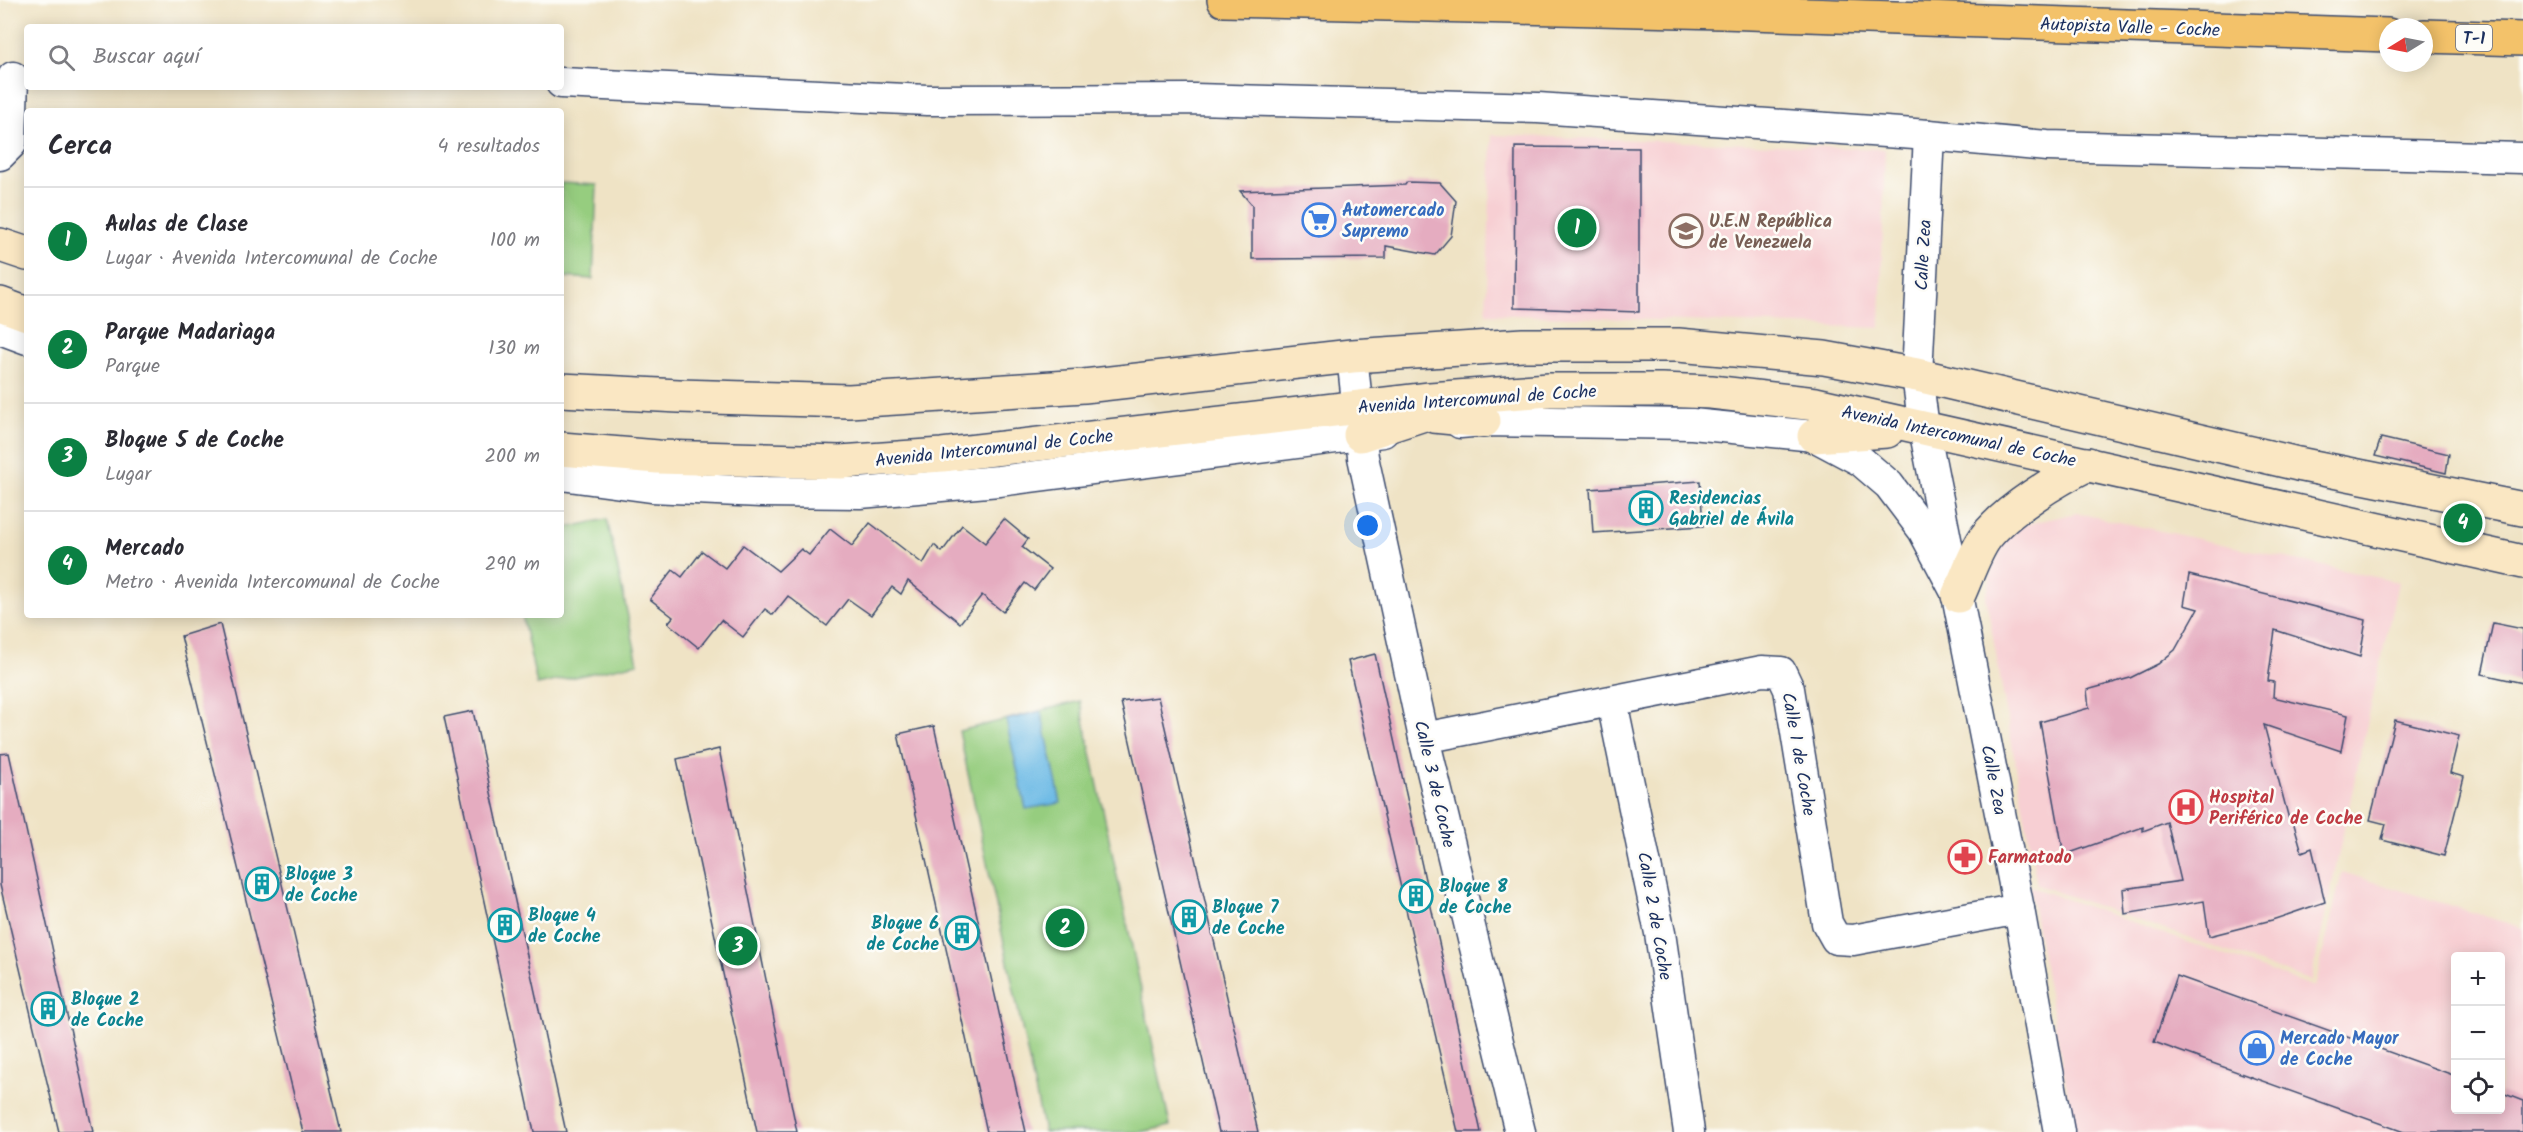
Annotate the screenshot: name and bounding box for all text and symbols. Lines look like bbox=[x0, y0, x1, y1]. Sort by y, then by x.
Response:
street label: Autopista Valle - Coche bbox=[2039, 11, 2221, 46]
north arrow bbox=[2379, 18, 2433, 72]
search box bbox=[24, 24, 564, 90]
road number: T-1 bbox=[2456, 25, 2492, 51]
text: Buscar aquí bbox=[93, 40, 200, 75]
icon: search bbox=[45, 41, 78, 74]
text: Cerca bbox=[48, 126, 112, 168]
text: 4 resultados bbox=[438, 131, 540, 163]
place label: Automercado Supremo bbox=[1342, 197, 1444, 247]
supermarket icon: Automercado Supremo bbox=[1301, 202, 1337, 238]
pin: 1 bbox=[1558, 206, 1596, 250]
text: Aulas de Clase bbox=[105, 208, 248, 243]
place label: U.E.N República de Venezuela bbox=[1709, 208, 1832, 258]
school or university icon: U.E.N República de Venezuela bbox=[1668, 213, 1704, 249]
street label: Calle Zea bbox=[1908, 219, 1941, 291]
text: 1 bbox=[64, 225, 71, 257]
text: 100 m bbox=[490, 225, 540, 257]
text: Lugar · Avenida Intercomunal de Coche bbox=[105, 243, 438, 275]
text: Parque Madariaga bbox=[105, 316, 275, 351]
text: 2 bbox=[62, 333, 73, 365]
text: 130 m bbox=[488, 333, 540, 365]
text: Parque bbox=[105, 351, 160, 383]
street label: Avenida Intercomunal de Coche bbox=[1357, 378, 1597, 423]
street label: Avenida Intercomunal de Coche bbox=[1839, 398, 2079, 477]
street label: Avenida Intercomunal de Coche bbox=[874, 423, 1115, 476]
text: Bloque 5 de Coche bbox=[105, 424, 284, 459]
text: 3 bbox=[62, 441, 73, 473]
text: 200 m bbox=[484, 441, 540, 473]
text: Lugar bbox=[105, 459, 151, 491]
place label: Residencias Gabriel de Ávila bbox=[1669, 485, 1794, 535]
building icon: Residencias Gabriel de Ávila bbox=[1628, 490, 1664, 526]
pin: 4 bbox=[2444, 500, 2482, 546]
your location bbox=[1353, 511, 1382, 540]
text: Mercado bbox=[105, 532, 184, 567]
text: 4 bbox=[62, 549, 73, 581]
text: 290 m bbox=[485, 549, 540, 581]
text: Metro · Avenida Intercomunal de Coche bbox=[105, 567, 440, 599]
street label: Calle 1 de Coche bbox=[1772, 690, 1823, 818]
street label: Calle 3 de Coche bbox=[1405, 718, 1462, 851]
street label: Calle Zea bbox=[1972, 743, 2014, 818]
place label: Hospital Periférico de Coche bbox=[2209, 784, 2363, 834]
hospital icon: Hospital Periférico de Coche bbox=[2168, 789, 2204, 825]
pharmacy icon: Farmatodo bbox=[1947, 839, 1983, 875]
place label: Farmatodo bbox=[1988, 844, 2072, 873]
street label: Calle 2 de Coche bbox=[1628, 850, 1679, 983]
place label: Bloque 3 de Coche bbox=[285, 861, 358, 911]
building icon: Bloque 3 de Coche bbox=[244, 866, 280, 902]
place label: Bloque 8 de Coche bbox=[1439, 873, 1512, 923]
building icon: Bloque 8 de Coche bbox=[1398, 878, 1434, 914]
place label: Bloque 7 de Coche bbox=[1212, 894, 1285, 944]
building icon: Bloque 7 de Coche bbox=[1171, 899, 1207, 935]
place label: Bloque 4 de Coche bbox=[528, 902, 601, 952]
pin: 2 bbox=[1046, 906, 1084, 950]
building icon: Bloque 4 de Coche bbox=[487, 907, 523, 943]
place label: Bloque 6 de Coche bbox=[867, 910, 939, 960]
building icon: Bloque 6 de Coche bbox=[944, 915, 980, 951]
pin: 3 bbox=[718, 924, 758, 968]
map controls bbox=[2451, 952, 2505, 1114]
button: + bbox=[2451, 952, 2505, 1006]
place label: Bloque 2 de Coche bbox=[71, 986, 144, 1036]
building icon: Bloque 2 de Coche bbox=[30, 991, 66, 1027]
button: − bbox=[2451, 1006, 2505, 1060]
place label: Mercado Mayor de Coche bbox=[2280, 1025, 2400, 1075]
shop icon: Mercado Mayor de Coche bbox=[2239, 1030, 2275, 1066]
button: locate bbox=[2451, 1060, 2505, 1114]

